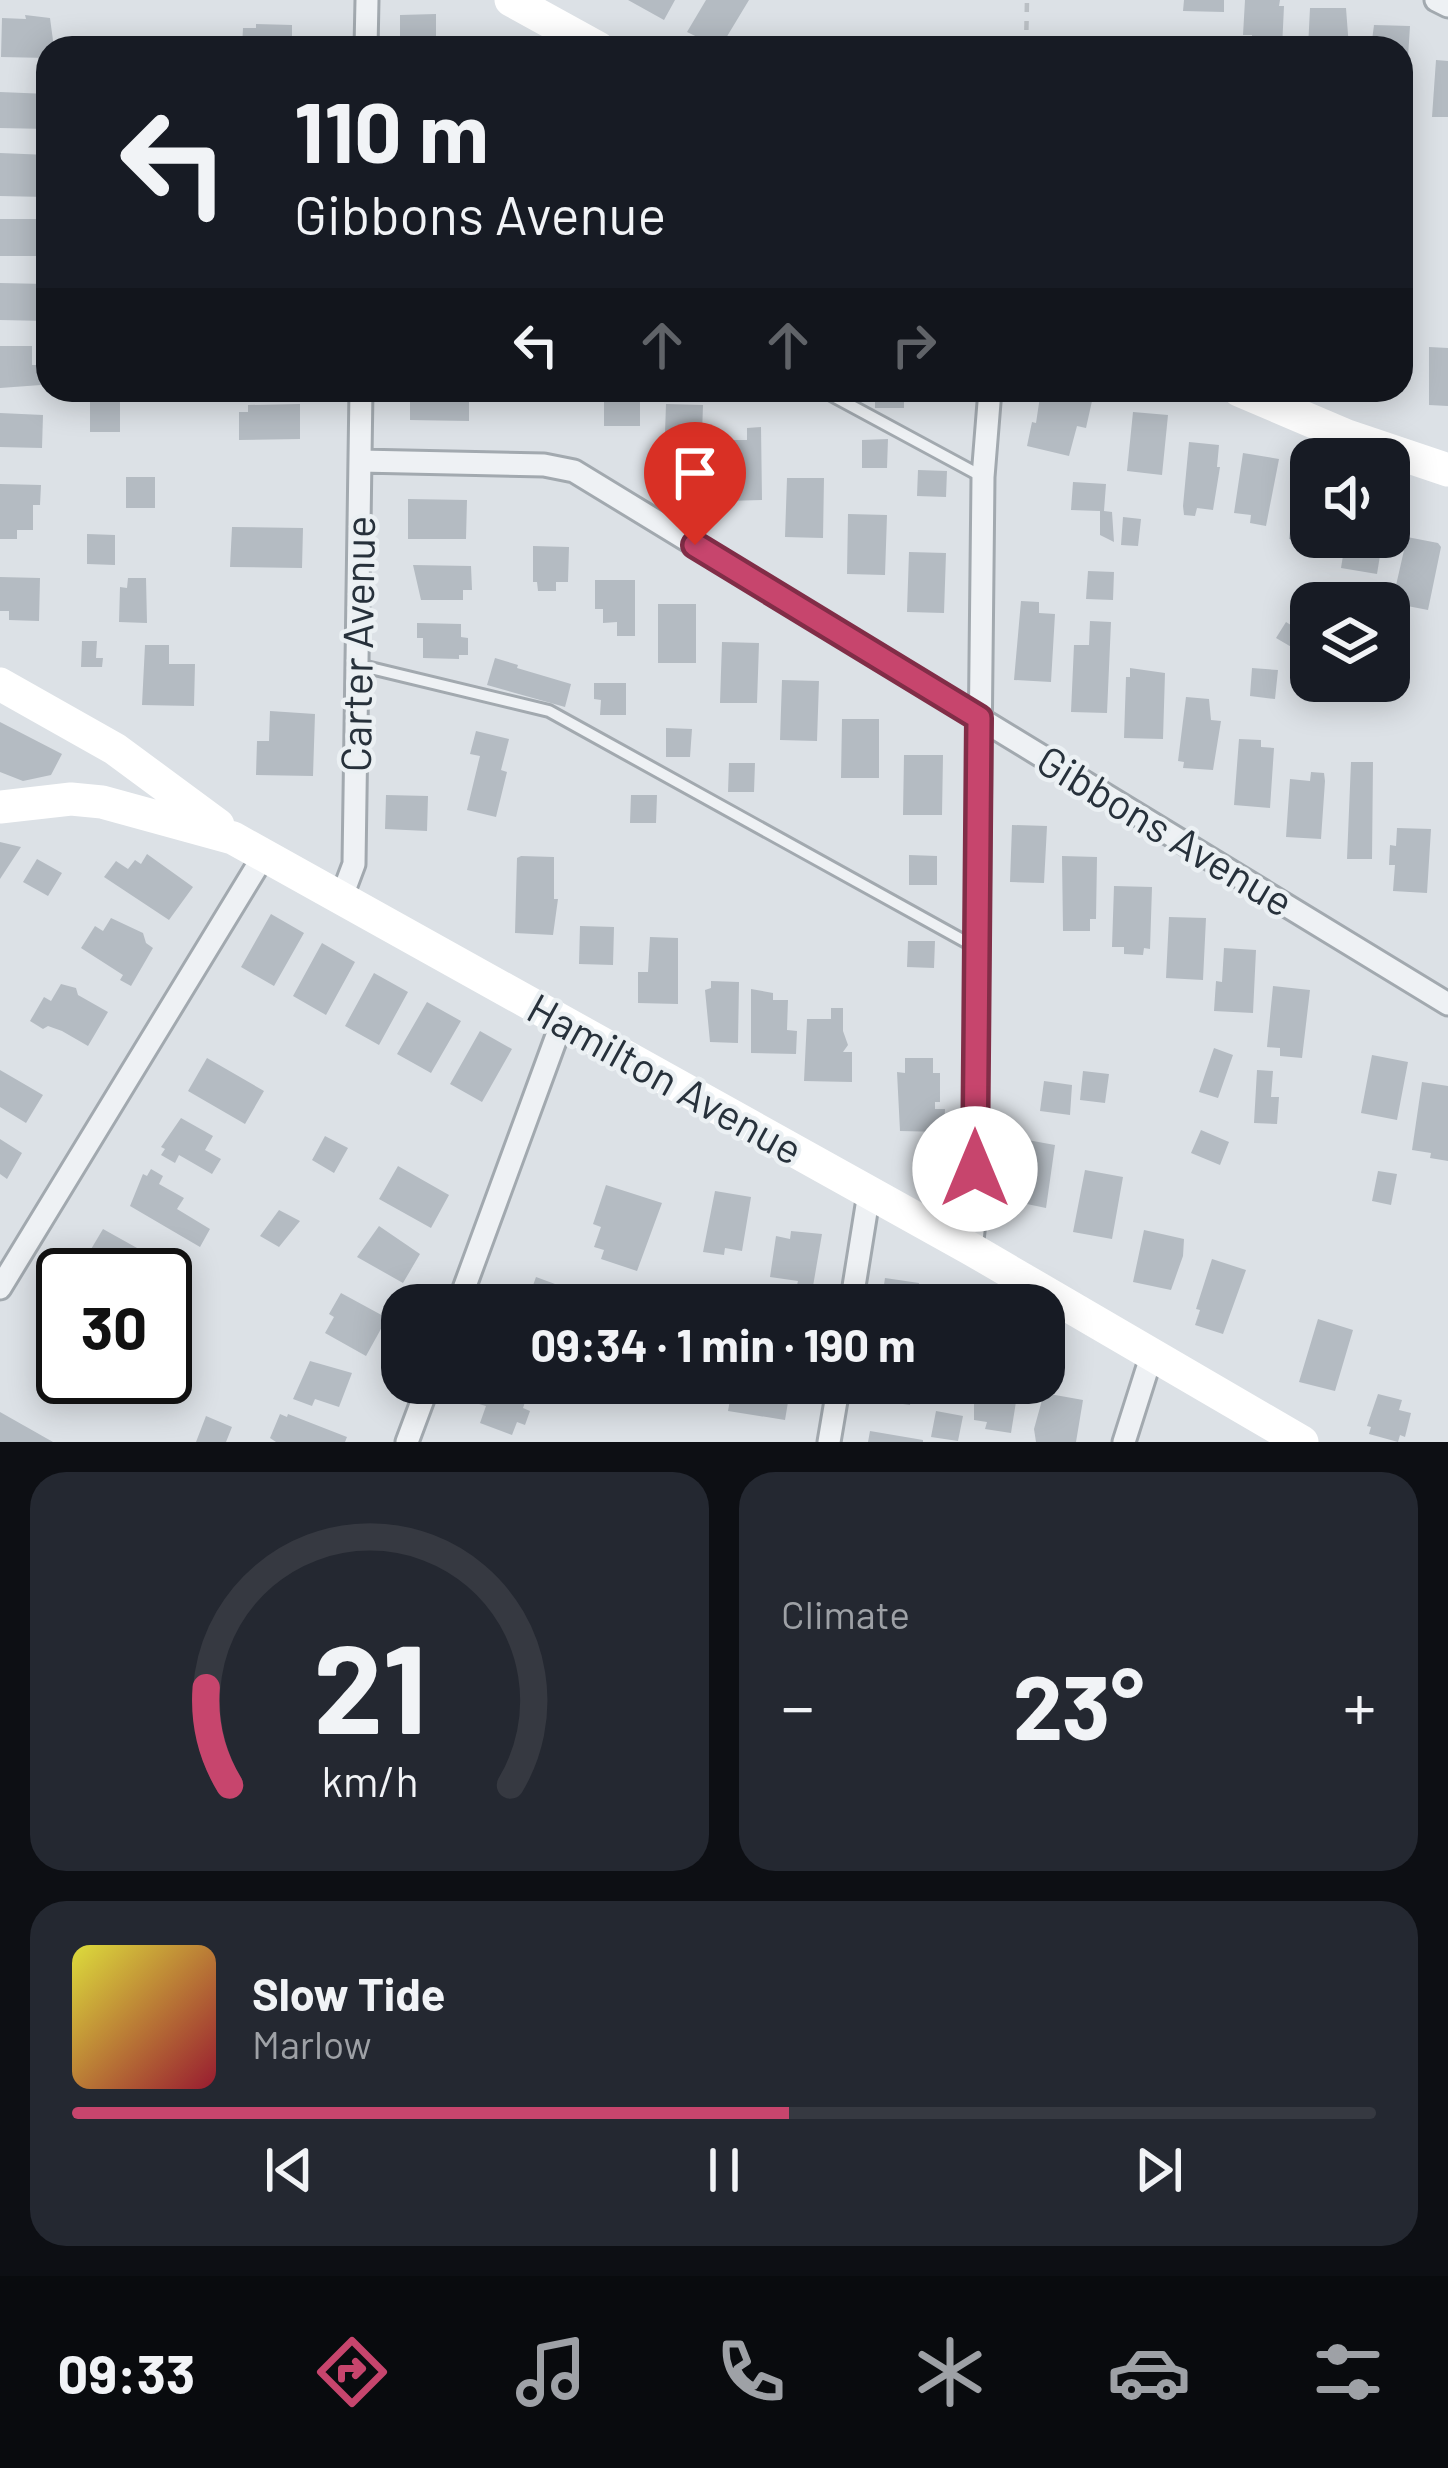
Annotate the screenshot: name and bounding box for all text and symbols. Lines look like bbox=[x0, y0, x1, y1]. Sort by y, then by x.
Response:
text: 110 m bbox=[294, 79, 489, 180]
icon: left bbox=[96, 84, 252, 240]
text: Gibbons Avenue bbox=[294, 181, 666, 246]
icon: left bbox=[503, 312, 569, 378]
icon: ahead bbox=[629, 312, 695, 378]
icon: ahead bbox=[755, 312, 821, 378]
icon: right bbox=[881, 312, 947, 378]
pin bbox=[644, 422, 746, 545]
map controls bbox=[1290, 438, 1410, 702]
button: sound bbox=[1290, 438, 1410, 558]
icon: arrive bbox=[662, 440, 728, 506]
street label: Carter Avenue bbox=[329, 515, 383, 773]
button: layers bbox=[1290, 582, 1410, 702]
street label: Gibbons Avenue bbox=[1029, 733, 1303, 925]
street label: Hamilton Avenue bbox=[520, 981, 812, 1173]
position arrow bbox=[912, 1106, 1038, 1232]
speed limit sign: 30 bbox=[36, 1248, 192, 1404]
text: 09:34 · 1 min · 190 m bbox=[530, 1317, 916, 1371]
text: Climate bbox=[781, 1590, 910, 1637]
text: 21 bbox=[313, 1609, 426, 1759]
text: 23° bbox=[1013, 1650, 1144, 1758]
text: − bbox=[781, 1665, 814, 1744]
text: + bbox=[1343, 1665, 1376, 1744]
text: km/h bbox=[321, 1753, 418, 1805]
text: Slow Tide bbox=[252, 1966, 445, 2020]
text: Marlow bbox=[252, 2020, 372, 2067]
icon: previous bbox=[256, 2137, 322, 2203]
icon: pause bbox=[691, 2137, 757, 2203]
icon: next bbox=[1126, 2137, 1192, 2203]
icon: directions bbox=[310, 2330, 394, 2414]
icon: music bbox=[509, 2330, 593, 2414]
icon: phone bbox=[709, 2330, 793, 2414]
icon: climate bbox=[908, 2330, 992, 2414]
icon: car bbox=[1107, 2330, 1191, 2414]
icon: filters bbox=[1306, 2330, 1390, 2414]
text: 09:33 bbox=[58, 2340, 195, 2405]

